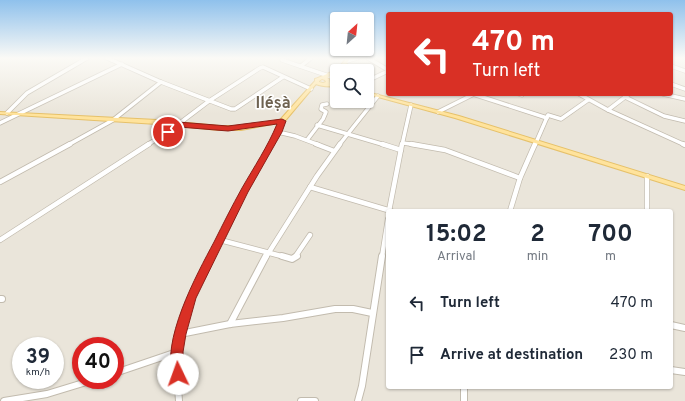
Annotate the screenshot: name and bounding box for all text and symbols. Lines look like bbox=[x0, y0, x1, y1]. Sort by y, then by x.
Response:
north arrow bbox=[330, 12, 374, 56]
map controls bbox=[330, 12, 374, 108]
text: 470 m bbox=[472, 25, 555, 61]
icon: left bbox=[406, 28, 458, 80]
text: Turn left bbox=[472, 60, 540, 83]
button: search bbox=[330, 64, 374, 108]
district label: Iléṣà bbox=[255, 94, 291, 114]
pin bbox=[151, 115, 185, 149]
icon: arrive bbox=[157, 121, 179, 143]
text: 15:02 bbox=[426, 220, 487, 250]
text: 2 bbox=[530, 220, 545, 250]
text: 700 bbox=[588, 220, 633, 250]
text: Arrival bbox=[437, 249, 476, 265]
text: min bbox=[527, 249, 548, 265]
text: m bbox=[605, 249, 616, 265]
icon: left bbox=[406, 292, 428, 314]
text: Turn left bbox=[440, 294, 500, 313]
text: 470 m bbox=[611, 294, 653, 313]
speed limit sign: 40 bbox=[72, 337, 124, 389]
icon: arrive bbox=[406, 344, 428, 366]
text: 39 bbox=[26, 345, 50, 371]
text: Arrive at destination bbox=[440, 346, 583, 365]
text: 230 m bbox=[609, 346, 653, 365]
position arrow bbox=[157, 353, 199, 395]
text: km/h bbox=[26, 366, 50, 379]

